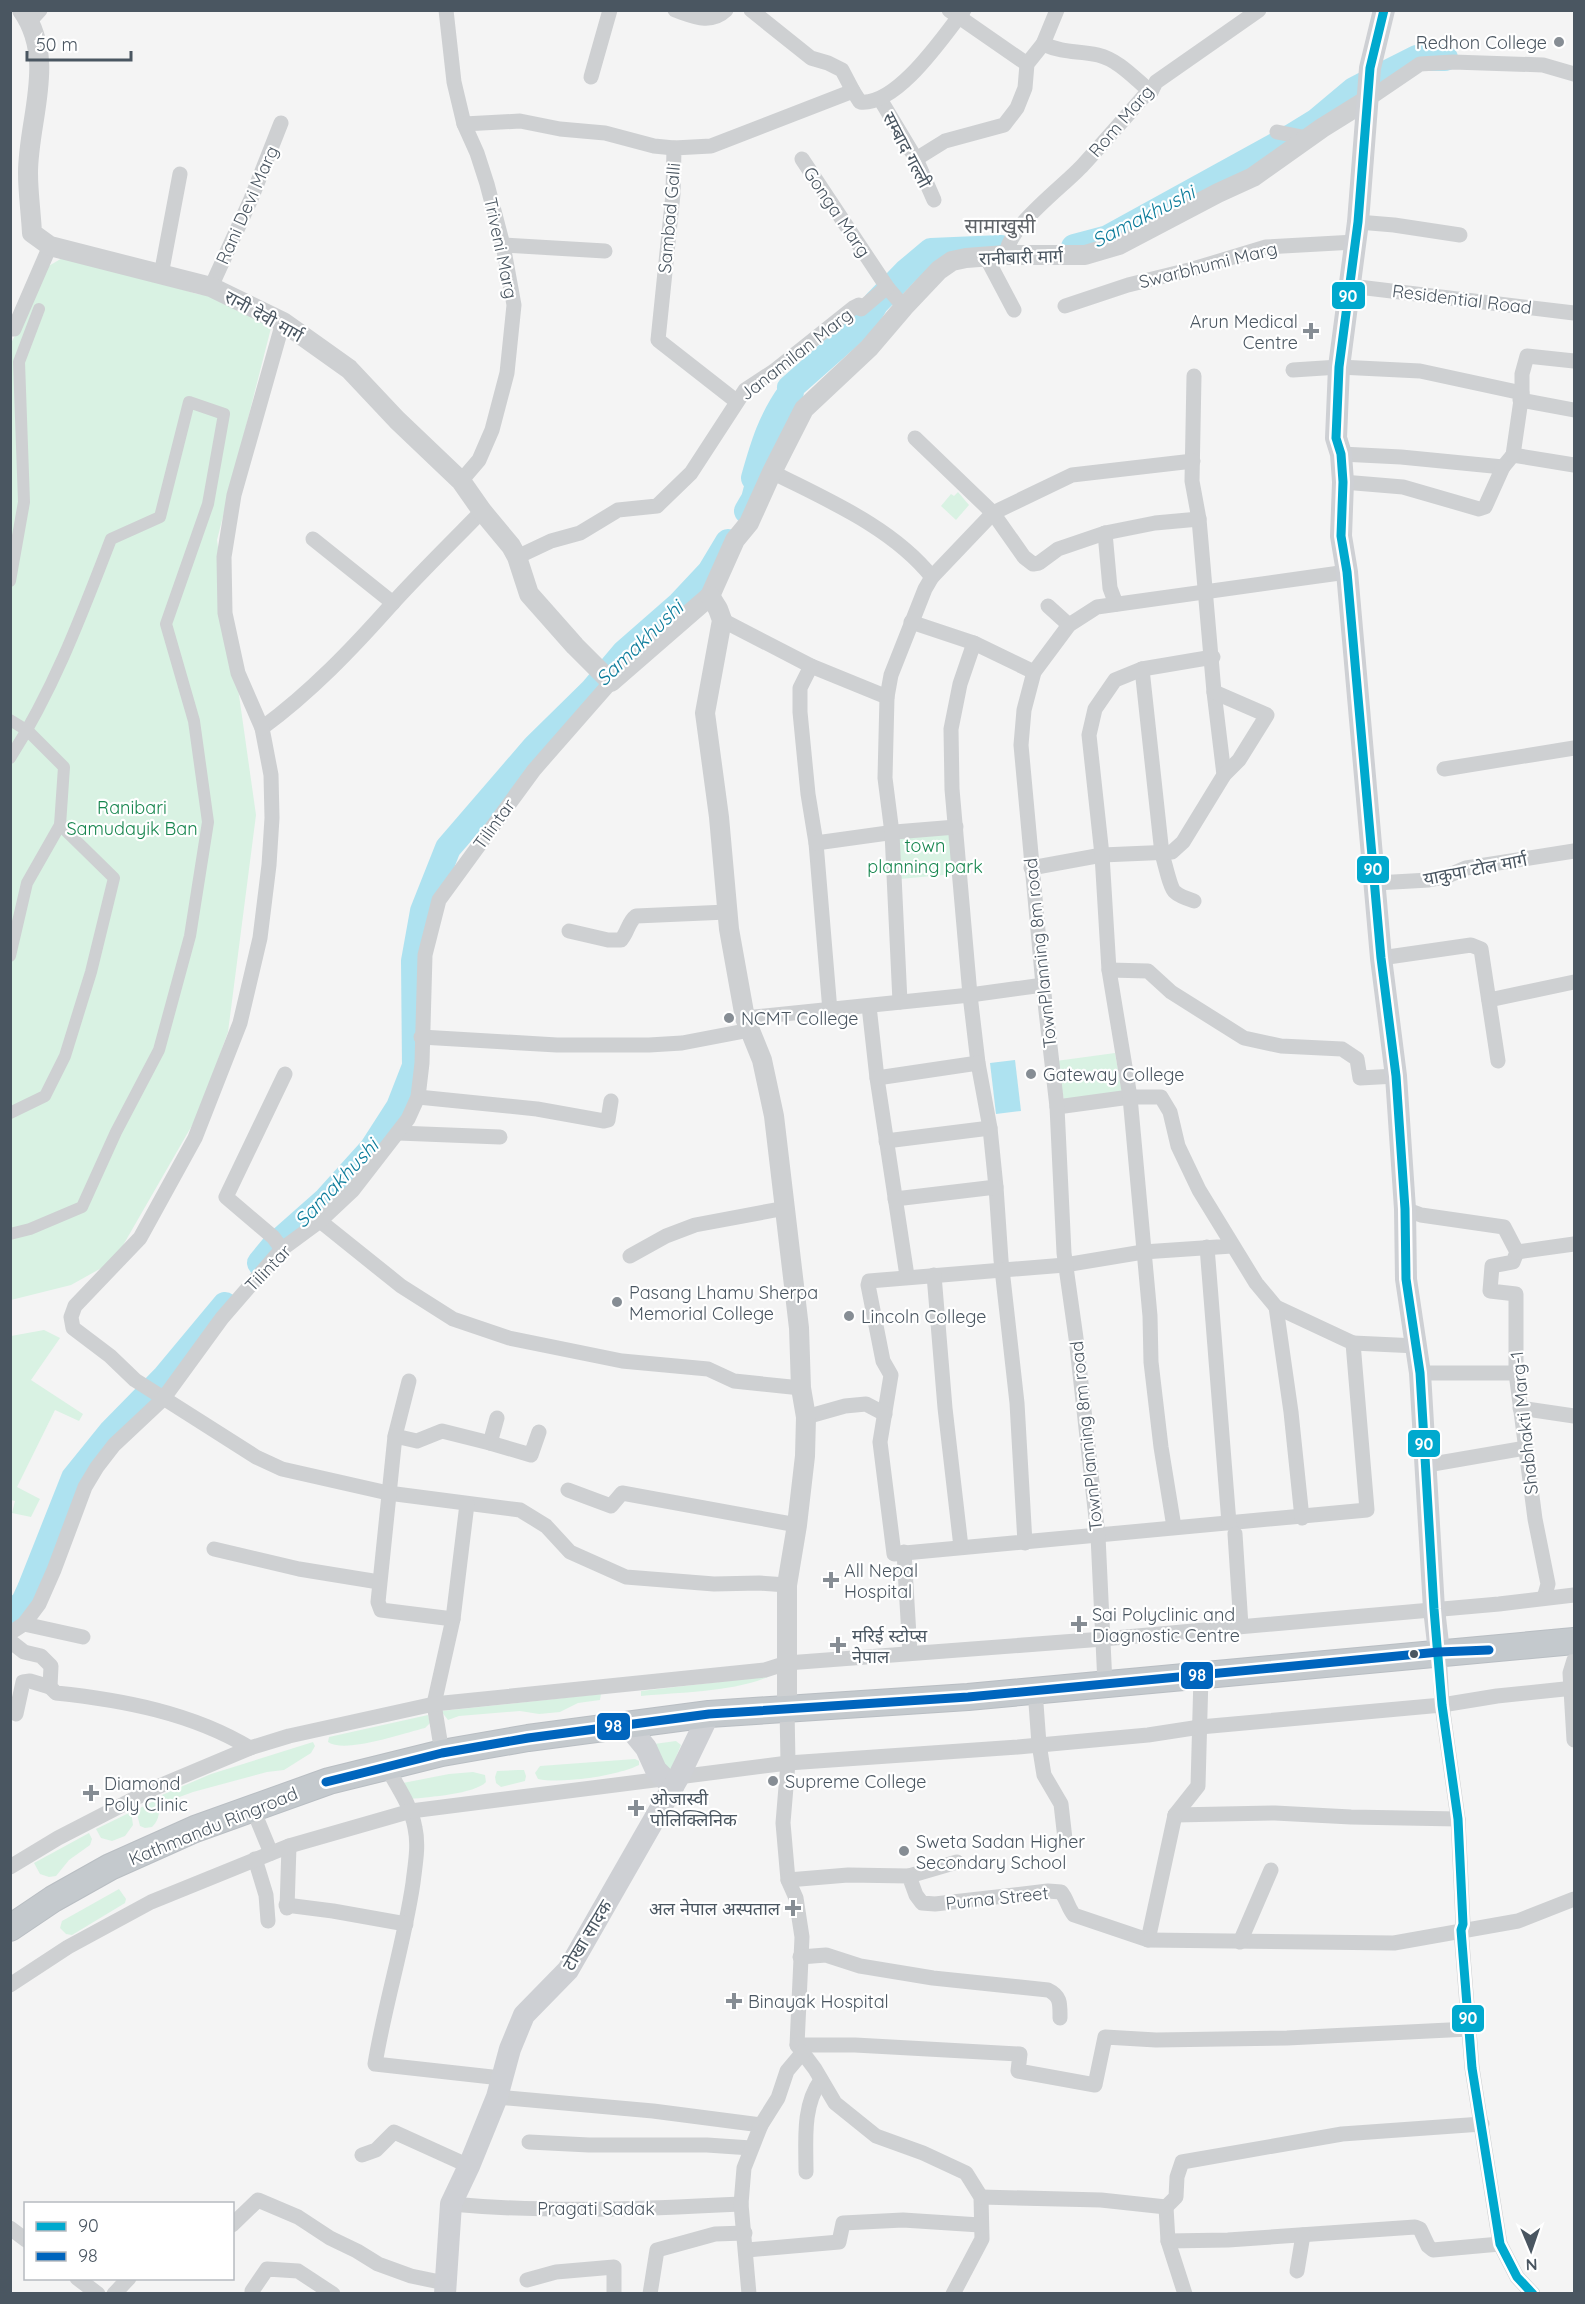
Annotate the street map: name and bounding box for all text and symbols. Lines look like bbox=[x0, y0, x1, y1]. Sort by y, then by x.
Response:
scale bar bbox=[27, 24, 130, 62]
place label: Redhon College bbox=[1416, 31, 1547, 54]
text: 50 m bbox=[36, 33, 78, 56]
marker: Redhon College bbox=[1552, 35, 1566, 49]
street label: Rom Marg bbox=[1084, 80, 1158, 162]
street label: सम्बाद गल्ली bbox=[877, 108, 937, 192]
street label: Rani Devi Marg bbox=[211, 142, 283, 268]
street label: Sambad Galli bbox=[653, 162, 685, 274]
street label: Gonga Marg bbox=[798, 162, 876, 262]
water label: Samakhushi bbox=[1087, 178, 1201, 253]
street label: Triveni Marg bbox=[479, 195, 523, 301]
district label: सामाखुसी bbox=[965, 213, 1036, 239]
street label: Swarbhumi Marg bbox=[1136, 237, 1280, 293]
street label: रानीबारी मार्ग bbox=[979, 244, 1064, 270]
street label: Residential Road bbox=[1391, 279, 1533, 319]
line badge: 90 bbox=[1331, 281, 1366, 310]
street label: रानी देवी मार्ग bbox=[221, 285, 308, 347]
text: 90 bbox=[1339, 286, 1358, 306]
street label: Janamilan Marg bbox=[735, 303, 857, 405]
place label: Arun Medical Centre bbox=[1190, 310, 1298, 354]
marker: Arun Medical Centre bbox=[1302, 322, 1320, 340]
water label: Samakhushi bbox=[590, 593, 690, 691]
street label: Tilintar bbox=[468, 794, 520, 854]
park label: Ranibari Samudayik Ban bbox=[66, 796, 198, 840]
park label: town planning park bbox=[867, 834, 983, 878]
street label: याकुपा टोल मार्ग bbox=[1421, 847, 1530, 891]
line badge: 90 bbox=[1356, 855, 1390, 884]
street label: TownPlanning 8m road bbox=[1019, 857, 1061, 1049]
text: 90 bbox=[1364, 859, 1383, 879]
place label: NCMT College bbox=[741, 1007, 858, 1030]
marker: NCMT College bbox=[722, 1011, 736, 1025]
place label: Gateway College bbox=[1043, 1063, 1184, 1086]
marker: Gateway College bbox=[1024, 1067, 1038, 1081]
water label: Samakhushi bbox=[289, 1132, 385, 1233]
street label: Tilintar bbox=[240, 1239, 296, 1297]
place label: Pasang Lhamu Sherpa Memorial College bbox=[629, 1281, 818, 1325]
marker: Pasang Lhamu Sherpa Memorial College bbox=[610, 1295, 624, 1309]
place label: Lincoln College bbox=[861, 1305, 986, 1328]
marker: Lincoln College bbox=[842, 1309, 856, 1323]
street label: TownPlanning 8m road bbox=[1065, 1340, 1107, 1532]
street label: Shabhakti Marg-1 bbox=[1505, 1350, 1543, 1496]
line badge: 90 bbox=[1407, 1429, 1441, 1458]
text: 90 bbox=[1415, 1434, 1434, 1454]
place label: All Nepal Hospital bbox=[844, 1559, 918, 1603]
marker: All Nepal Hospital bbox=[822, 1571, 840, 1589]
place label: Sai Polyclinic and Diagnostic Centre bbox=[1092, 1603, 1240, 1647]
marker: Sai Polyclinic and Diagnostic Centre bbox=[1070, 1615, 1088, 1633]
place label: मरिई स्टोप्स नेपाल bbox=[852, 1624, 928, 1668]
marker: मरिई स्टोप्स नेपाल bbox=[829, 1636, 847, 1654]
unlabelled marker bbox=[1408, 1648, 1420, 1660]
line badge: 98 bbox=[1180, 1661, 1214, 1690]
text: 98 bbox=[1188, 1665, 1206, 1685]
line badge: 98 bbox=[596, 1712, 631, 1741]
text: 98 bbox=[604, 1716, 622, 1736]
place label: Supreme College bbox=[785, 1770, 926, 1793]
place label: Diamond Poly Clinic bbox=[104, 1772, 188, 1816]
marker: Supreme College bbox=[766, 1774, 780, 1788]
street label: Kathmandu Ringroad bbox=[125, 1782, 301, 1870]
marker: Diamond Poly Clinic bbox=[82, 1784, 100, 1802]
place label: ओजास्वी पोलिक्लिनिक bbox=[650, 1787, 738, 1831]
marker: ओजास्वी पोलिक्लिनिक bbox=[627, 1799, 645, 1817]
place label: Sweta Sadan Higher Secondary School bbox=[916, 1830, 1085, 1874]
marker: Sweta Sadan Higher Secondary School bbox=[897, 1844, 911, 1858]
street label: Purna Street bbox=[944, 1881, 1050, 1915]
street label: टोखा सादक bbox=[557, 1895, 618, 1974]
place label: अल नेपाल अस्पताल bbox=[649, 1897, 781, 1920]
marker: अल नेपाल अस्पताल bbox=[784, 1899, 802, 1917]
place label: Binayak Hospital bbox=[748, 1990, 889, 2013]
marker: Binayak Hospital bbox=[725, 1992, 743, 2010]
line badge: 90 bbox=[1451, 2004, 1485, 2033]
text: 90 bbox=[1459, 2008, 1478, 2028]
street label: Pragati Sadak bbox=[537, 2197, 655, 2220]
legend bbox=[24, 2202, 234, 2280]
text: 90 bbox=[78, 2214, 99, 2237]
north arrow bbox=[1501, 2220, 1561, 2280]
text: 98 bbox=[78, 2244, 98, 2267]
text: N bbox=[1525, 2255, 1538, 2275]

